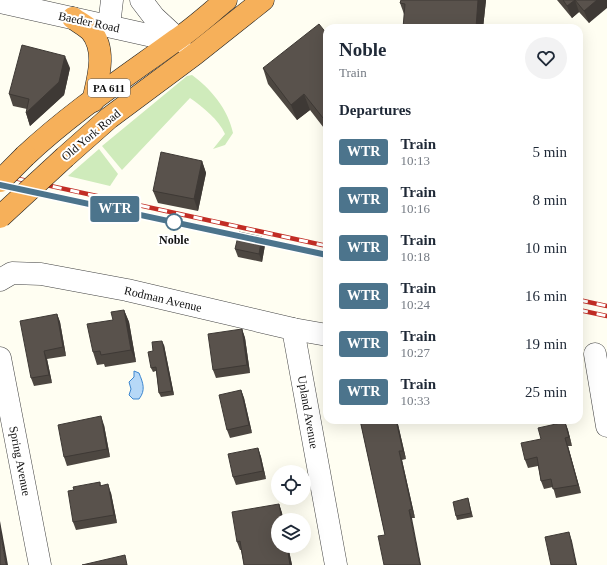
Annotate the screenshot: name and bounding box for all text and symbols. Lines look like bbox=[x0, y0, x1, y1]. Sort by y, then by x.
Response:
street label: Baeder Road bbox=[57, 9, 121, 35]
button: heart bbox=[525, 37, 567, 79]
text: Noble bbox=[339, 39, 387, 60]
text: Train bbox=[339, 65, 367, 80]
road number: PA 611 bbox=[88, 79, 130, 97]
text: Departures bbox=[339, 102, 411, 118]
street label: Old York Road bbox=[59, 106, 123, 164]
text: Train bbox=[400, 136, 436, 152]
text: WTR bbox=[347, 144, 380, 159]
text: 5 min bbox=[532, 144, 567, 160]
text: 10:13 bbox=[400, 153, 430, 168]
text: Train bbox=[400, 184, 436, 200]
text: WTR bbox=[347, 192, 380, 207]
text: 8 min bbox=[532, 192, 567, 208]
line badge: WTR bbox=[92, 196, 138, 222]
text: WTR bbox=[98, 201, 132, 216]
text: 10:16 bbox=[400, 201, 430, 216]
marker: Noble bbox=[165, 213, 183, 231]
text: Train bbox=[400, 232, 436, 248]
place label: Noble bbox=[159, 233, 190, 247]
text: WTR bbox=[347, 240, 380, 255]
text: 10 min bbox=[525, 240, 567, 256]
text: 10:18 bbox=[400, 249, 430, 264]
text: Train bbox=[400, 280, 436, 296]
street label: Rodman Avenue bbox=[123, 283, 203, 315]
text: WTR bbox=[347, 288, 380, 303]
text: 16 min bbox=[525, 288, 567, 304]
text: 10:24 bbox=[400, 297, 430, 312]
text: Train bbox=[400, 328, 436, 344]
text: WTR bbox=[347, 336, 380, 351]
text: 19 min bbox=[525, 336, 567, 352]
text: 10:27 bbox=[400, 345, 430, 360]
street label: Upland Avenue bbox=[295, 374, 321, 450]
text: Train bbox=[400, 376, 436, 392]
text: WTR bbox=[347, 384, 380, 399]
text: 25 min bbox=[525, 384, 567, 400]
text: 10:33 bbox=[400, 393, 430, 408]
street label: Spring Avenue bbox=[6, 425, 34, 497]
map controls bbox=[271, 465, 311, 553]
button: locate bbox=[271, 465, 311, 505]
button: layers bbox=[271, 513, 311, 553]

